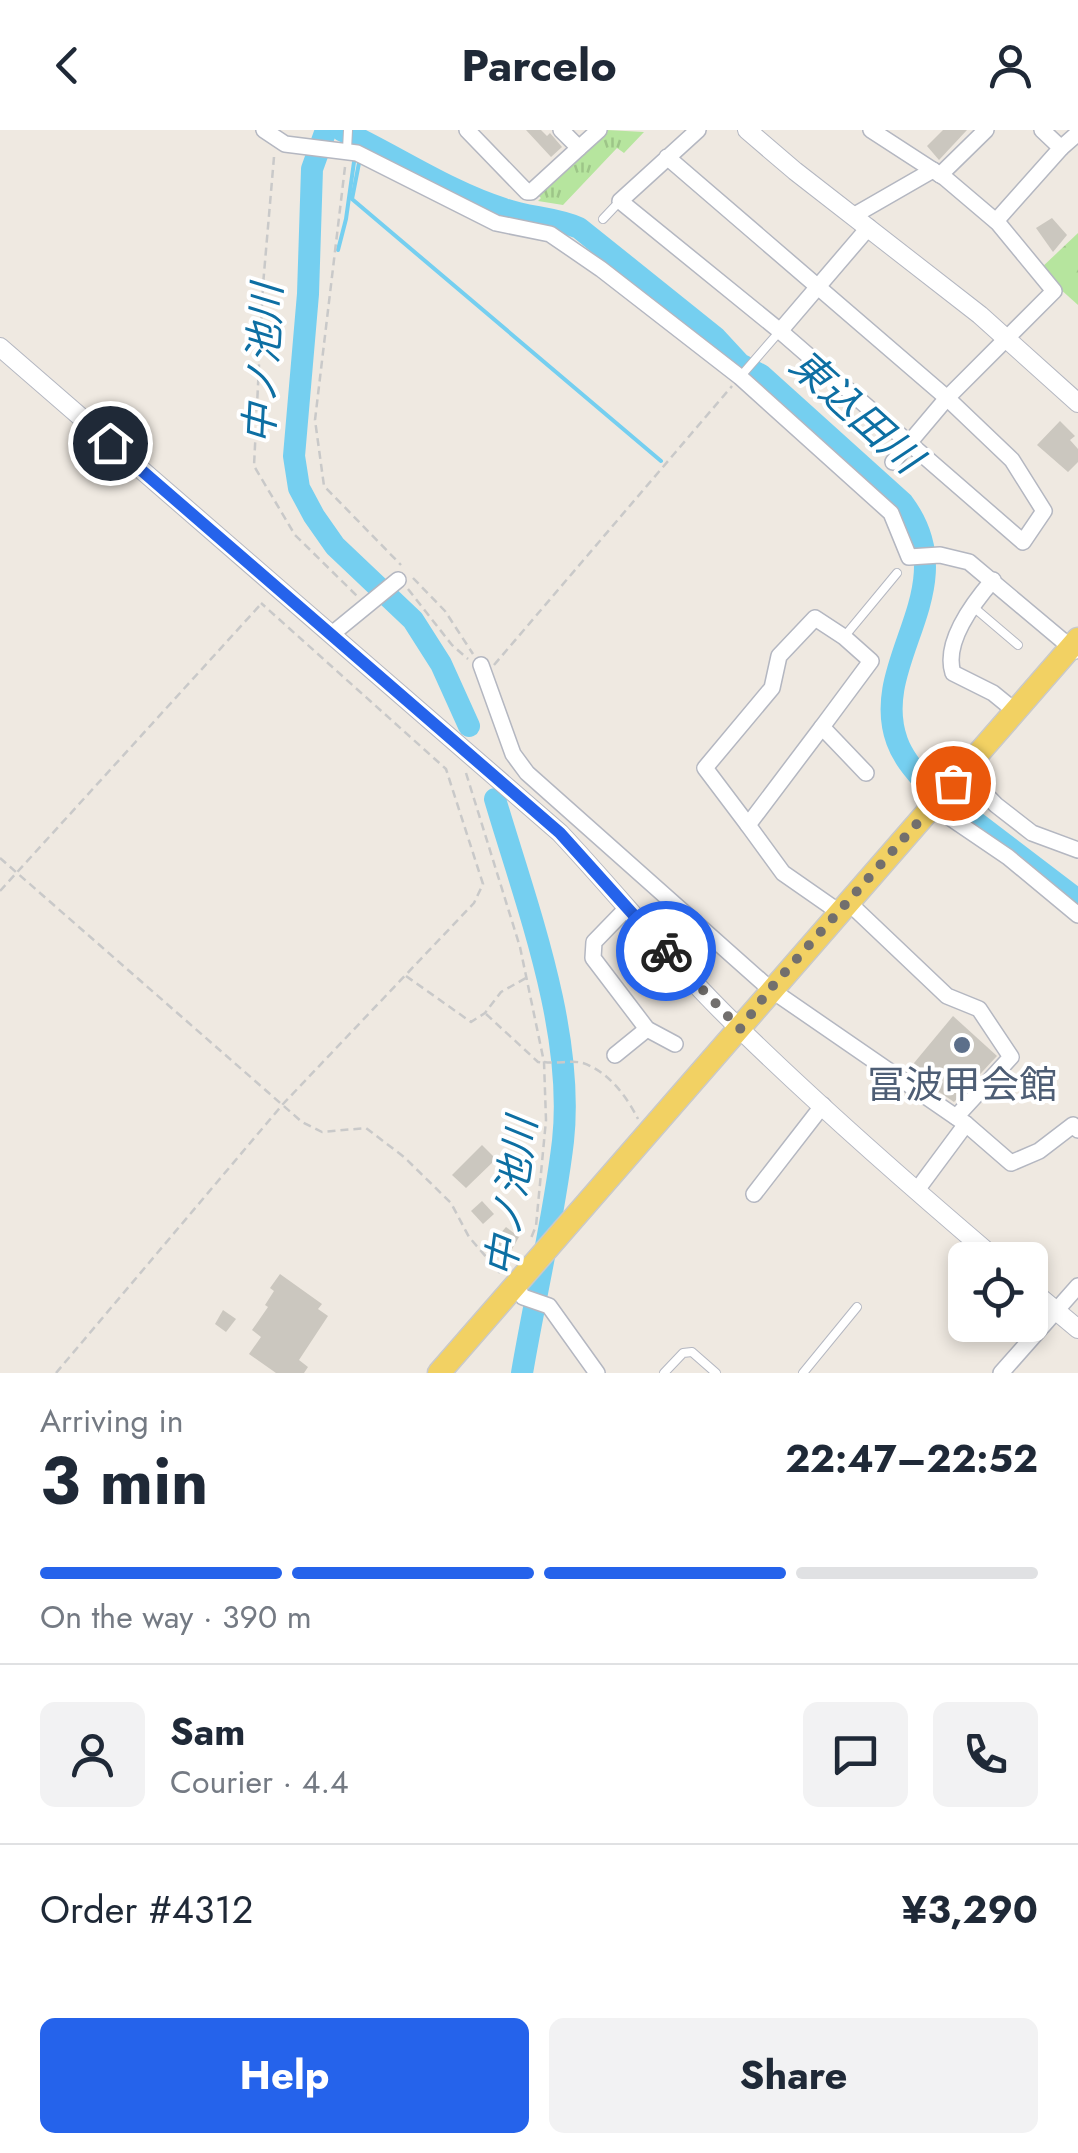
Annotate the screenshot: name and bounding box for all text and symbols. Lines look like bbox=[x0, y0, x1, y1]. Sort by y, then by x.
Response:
text: Parcelo bbox=[461, 33, 617, 98]
icon: back bbox=[40, 38, 95, 93]
icon: person bbox=[983, 38, 1038, 93]
water label: 中ノ池川 bbox=[230, 279, 296, 445]
water label: 東込田川 bbox=[777, 336, 938, 489]
pin bbox=[68, 401, 153, 486]
icon: home bbox=[83, 416, 138, 471]
pin bbox=[911, 741, 996, 826]
icon: bag bbox=[926, 756, 981, 811]
courier bbox=[616, 901, 716, 1001]
icon: bike bbox=[639, 924, 694, 979]
marker: 冨波甲会館 bbox=[951, 1034, 973, 1056]
place label: 冨波甲会館 bbox=[867, 1057, 1057, 1112]
water label: 中ノ池川 bbox=[471, 1110, 551, 1280]
map controls bbox=[948, 1242, 1048, 1342]
button: locate bbox=[948, 1242, 1048, 1342]
text: Arriving in bbox=[40, 1398, 184, 1444]
text: 22:47–22:52 bbox=[785, 1431, 1038, 1486]
text: 3 min bbox=[40, 1434, 208, 1528]
text: On the way · 390 m bbox=[40, 1594, 312, 1640]
button: person bbox=[40, 1702, 145, 1807]
button: chat bbox=[803, 1702, 908, 1807]
button: phone bbox=[933, 1702, 1038, 1807]
text: Sam bbox=[170, 1704, 245, 1759]
text: Courier · 4.4 bbox=[170, 1759, 349, 1805]
text: Order #4312 bbox=[40, 1882, 253, 1937]
text: ¥3,290 bbox=[902, 1882, 1038, 1937]
button: Help bbox=[40, 2018, 529, 2133]
button: Share bbox=[549, 2018, 1038, 2133]

